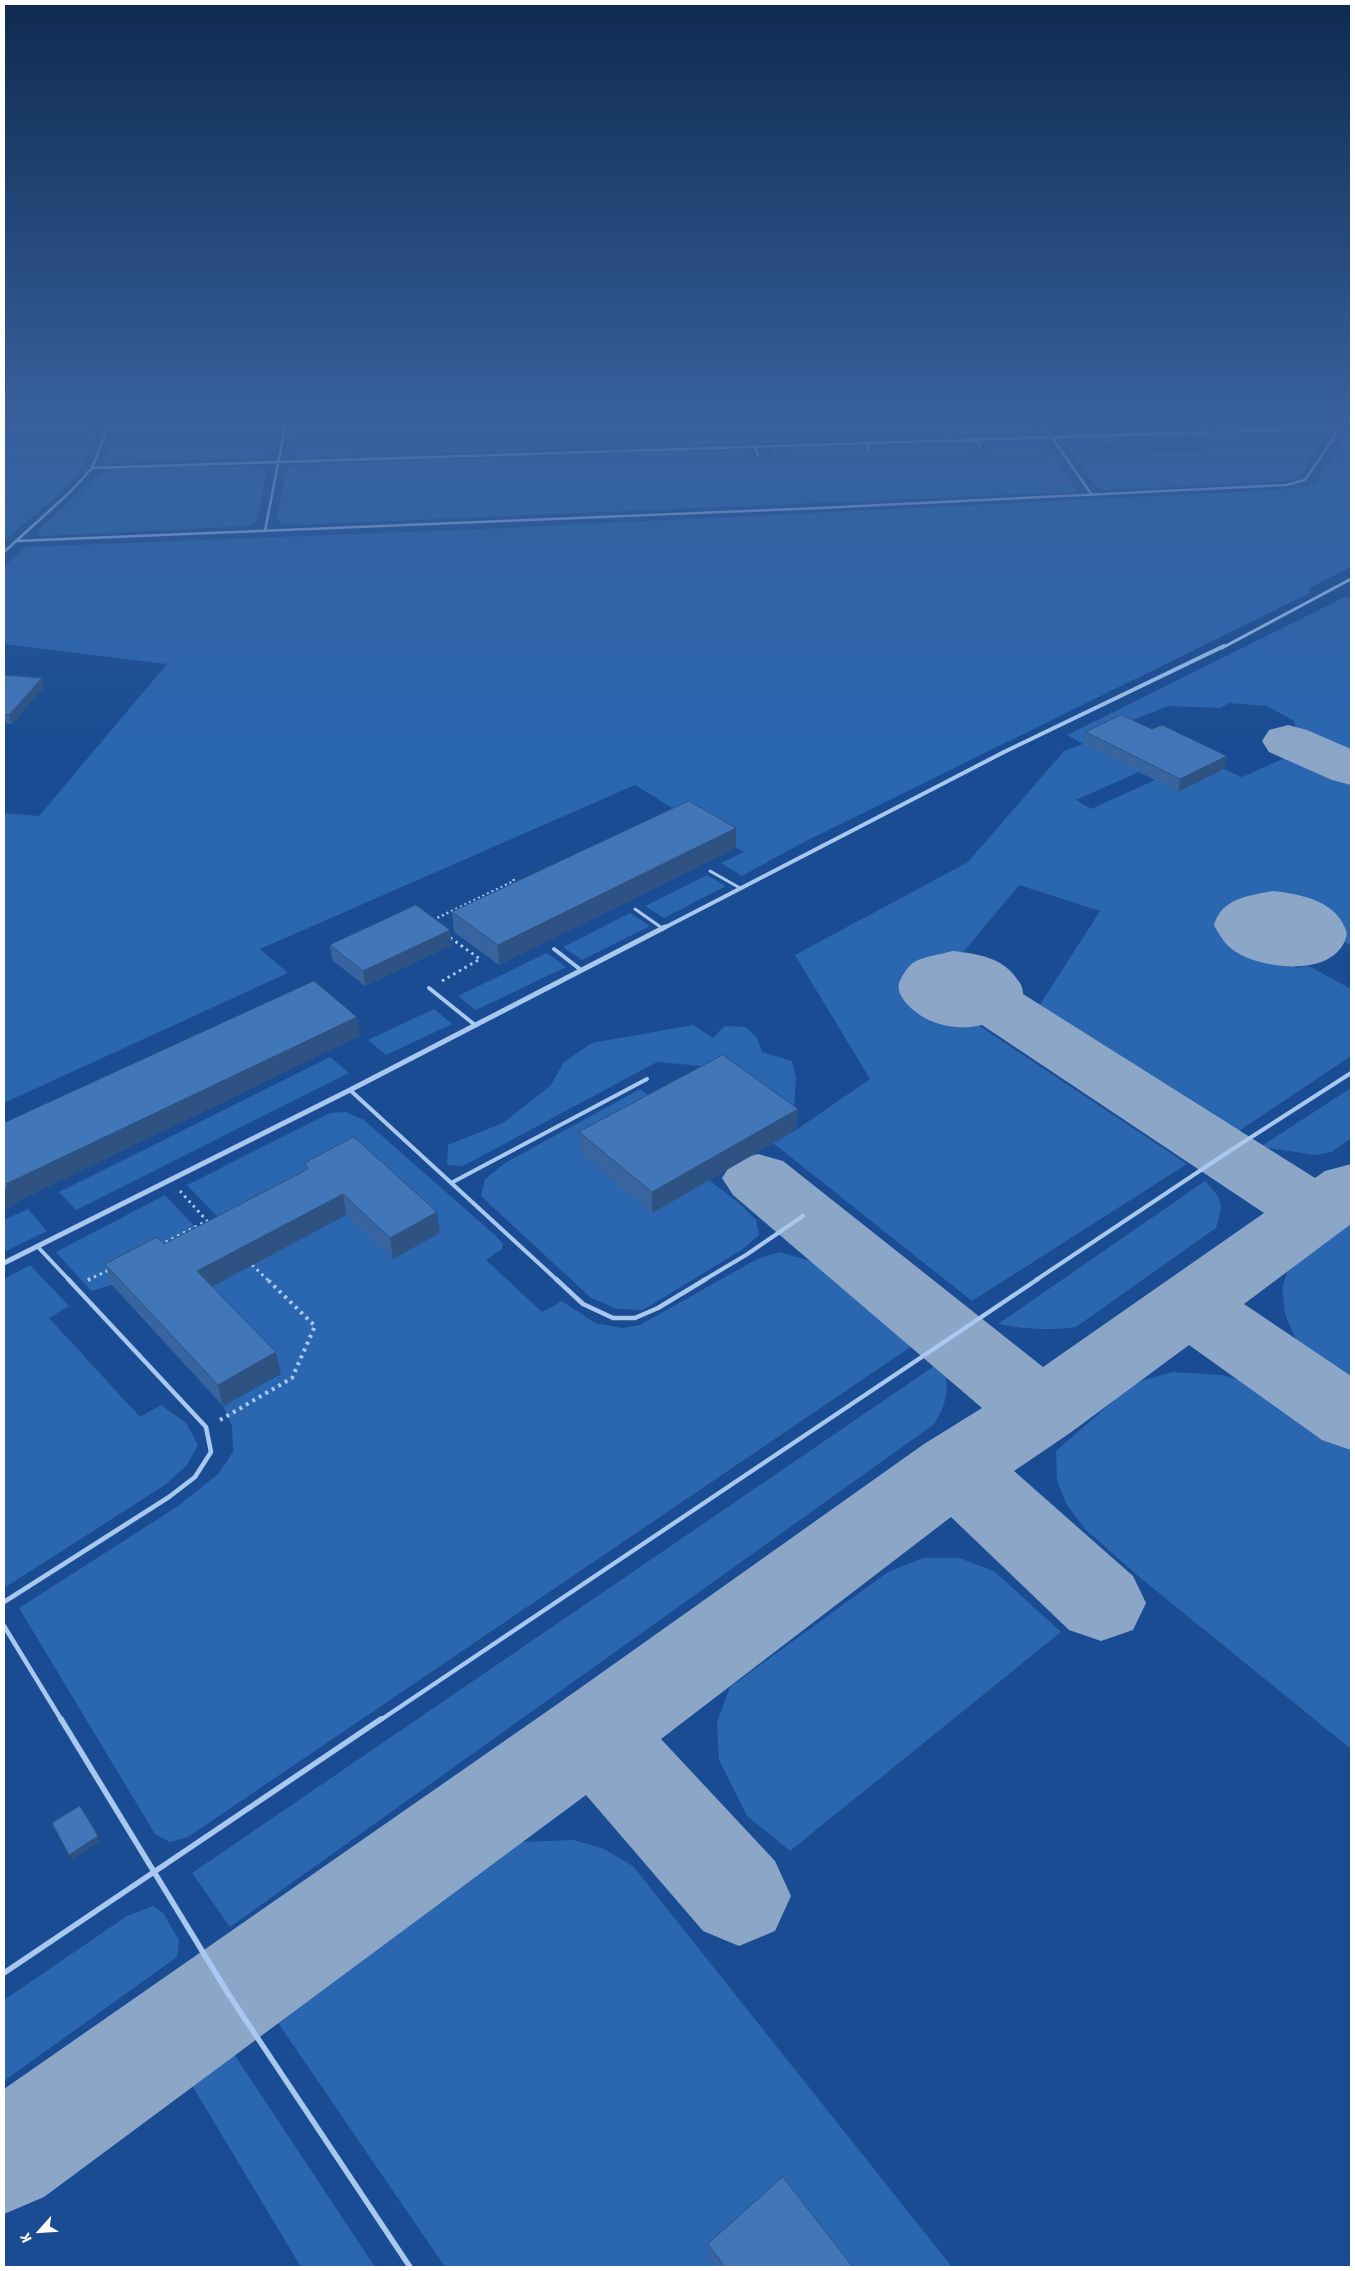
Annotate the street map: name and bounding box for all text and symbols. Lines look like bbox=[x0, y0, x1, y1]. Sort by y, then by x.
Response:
north arrow bbox=[15, 2206, 65, 2256]
text: K bbox=[17, 2230, 35, 2245]

